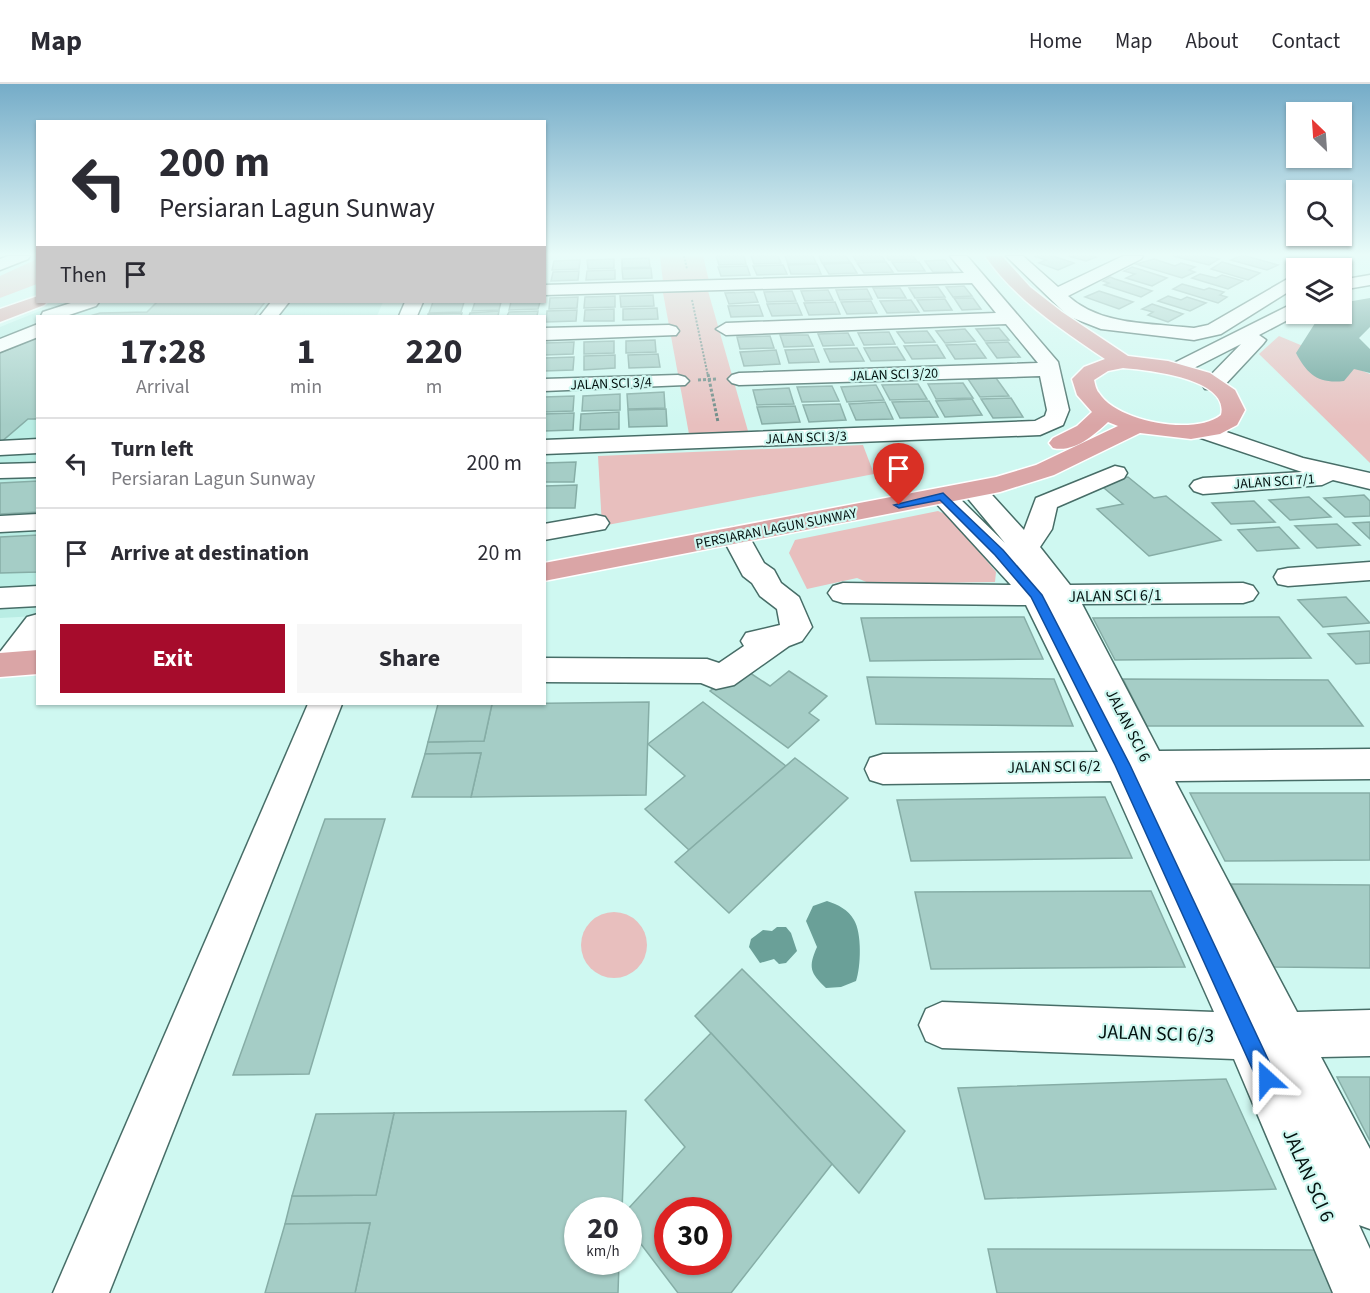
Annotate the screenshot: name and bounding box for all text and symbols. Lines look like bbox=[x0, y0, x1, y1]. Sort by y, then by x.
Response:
text: Map bbox=[30, 21, 82, 61]
text: Home bbox=[1029, 26, 1082, 56]
text: Map bbox=[1115, 26, 1153, 56]
text: About bbox=[1186, 26, 1238, 56]
text: Contact bbox=[1271, 26, 1340, 56]
north arrow bbox=[1286, 102, 1352, 168]
map controls bbox=[1286, 102, 1352, 324]
text: 200 m bbox=[159, 133, 270, 193]
icon: left bbox=[60, 144, 138, 222]
button: search bbox=[1286, 180, 1352, 246]
text: Persiaran Lagun Sunway bbox=[159, 189, 435, 228]
icon: arrive bbox=[119, 258, 152, 291]
button: layers bbox=[1286, 258, 1352, 324]
text: Then bbox=[60, 259, 107, 291]
text: 17:28 bbox=[119, 326, 206, 377]
text: 1 bbox=[296, 326, 315, 377]
text: 220 bbox=[406, 326, 463, 377]
street label: JALAN SCI 3/20 bbox=[850, 363, 939, 387]
text: Arrival bbox=[136, 373, 190, 401]
text: min bbox=[290, 373, 322, 401]
text: m bbox=[426, 373, 442, 401]
street label: JALAN SCI 3/4 bbox=[570, 373, 652, 395]
street label: JALAN SCI 3/3 bbox=[765, 427, 847, 449]
text: Turn left bbox=[111, 433, 193, 465]
pin bbox=[873, 443, 924, 505]
icon: left bbox=[60, 447, 93, 480]
text: 200 m bbox=[467, 447, 522, 479]
icon: arrive bbox=[882, 452, 915, 485]
text: Persiaran Lagun Sunway bbox=[111, 465, 315, 493]
street label: JALAN SCI 7/1 bbox=[1233, 469, 1315, 495]
street label: PERSIARAN LAGUN SUNWAY bbox=[694, 503, 859, 554]
icon: arrive bbox=[60, 537, 93, 570]
text: Arrive at destination bbox=[111, 537, 309, 569]
text: 20 m bbox=[477, 537, 522, 569]
street label: JALAN SCI 6/1 bbox=[1068, 584, 1162, 608]
button: Exit bbox=[60, 624, 285, 693]
button: Share bbox=[297, 624, 522, 693]
street label: JALAN SCI 6 bbox=[1100, 685, 1156, 766]
street label: JALAN SCI 6/2 bbox=[1007, 755, 1101, 779]
street label: JALAN SCI 6/3 bbox=[1097, 1018, 1215, 1050]
position arrow bbox=[1235, 1047, 1299, 1111]
street label: JALAN SCI 6 bbox=[1275, 1124, 1341, 1227]
speed limit sign: 30 bbox=[654, 1197, 732, 1275]
text: 20 bbox=[587, 1207, 619, 1250]
text: km/h bbox=[586, 1241, 620, 1262]

